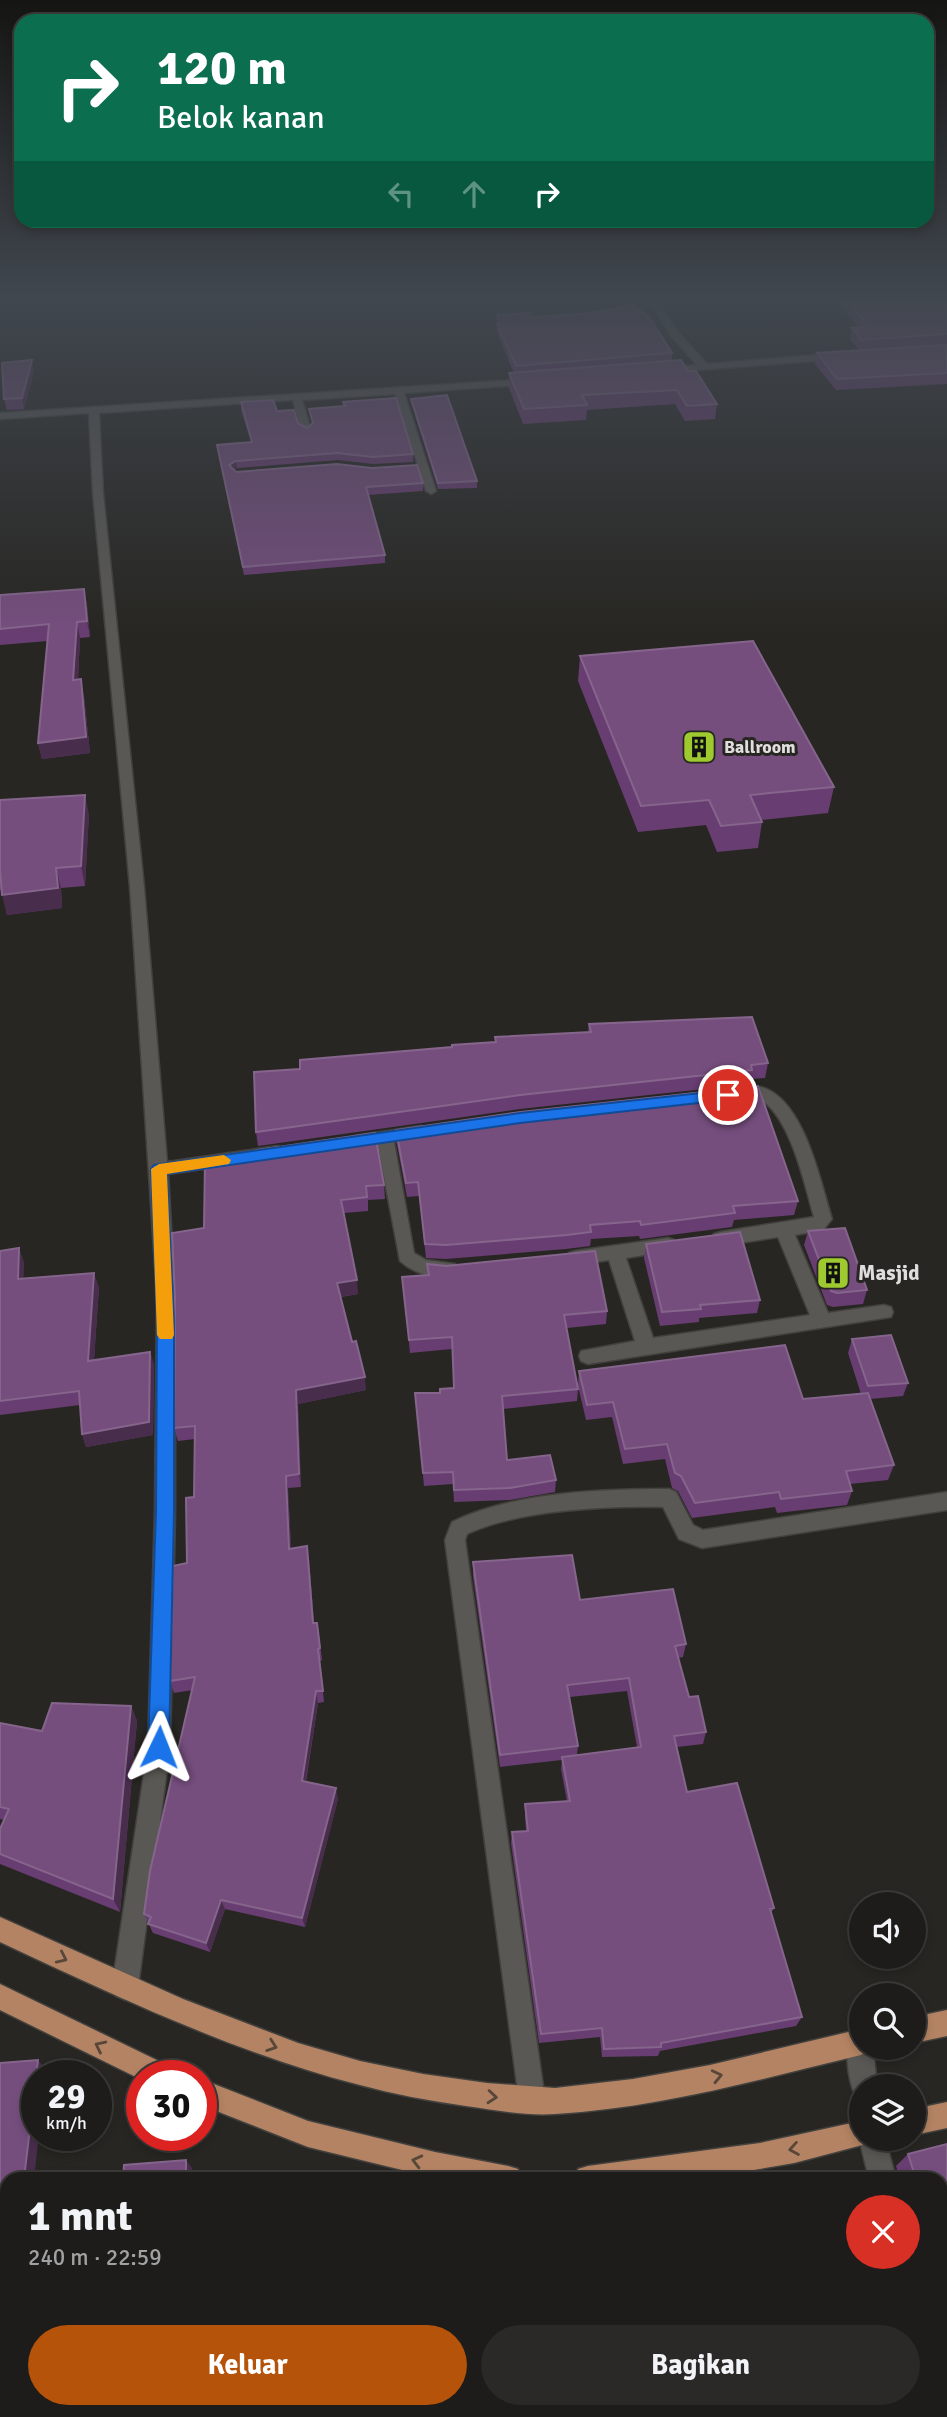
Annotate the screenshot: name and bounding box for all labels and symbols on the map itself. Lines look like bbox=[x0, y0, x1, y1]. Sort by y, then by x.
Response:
building icon: Ballroom bbox=[680, 728, 718, 766]
place label: Ballroom bbox=[724, 736, 796, 758]
pin bbox=[698, 1065, 758, 1125]
building icon: Masjid bbox=[814, 1254, 852, 1292]
place label: Masjid bbox=[858, 1260, 920, 1286]
position arrow bbox=[122, 1710, 196, 1784]
one-way arrow bbox=[55, 1949, 67, 1963]
one-way arrow bbox=[265, 2038, 277, 2052]
one-way arrow bbox=[95, 2040, 107, 2054]
speed limit sign: 30 bbox=[126, 2060, 217, 2151]
one-way arrow bbox=[711, 2069, 723, 2084]
one-way arrow bbox=[487, 2089, 498, 2104]
one-way arrow bbox=[788, 2140, 800, 2155]
one-way arrow bbox=[411, 2155, 423, 2169]

